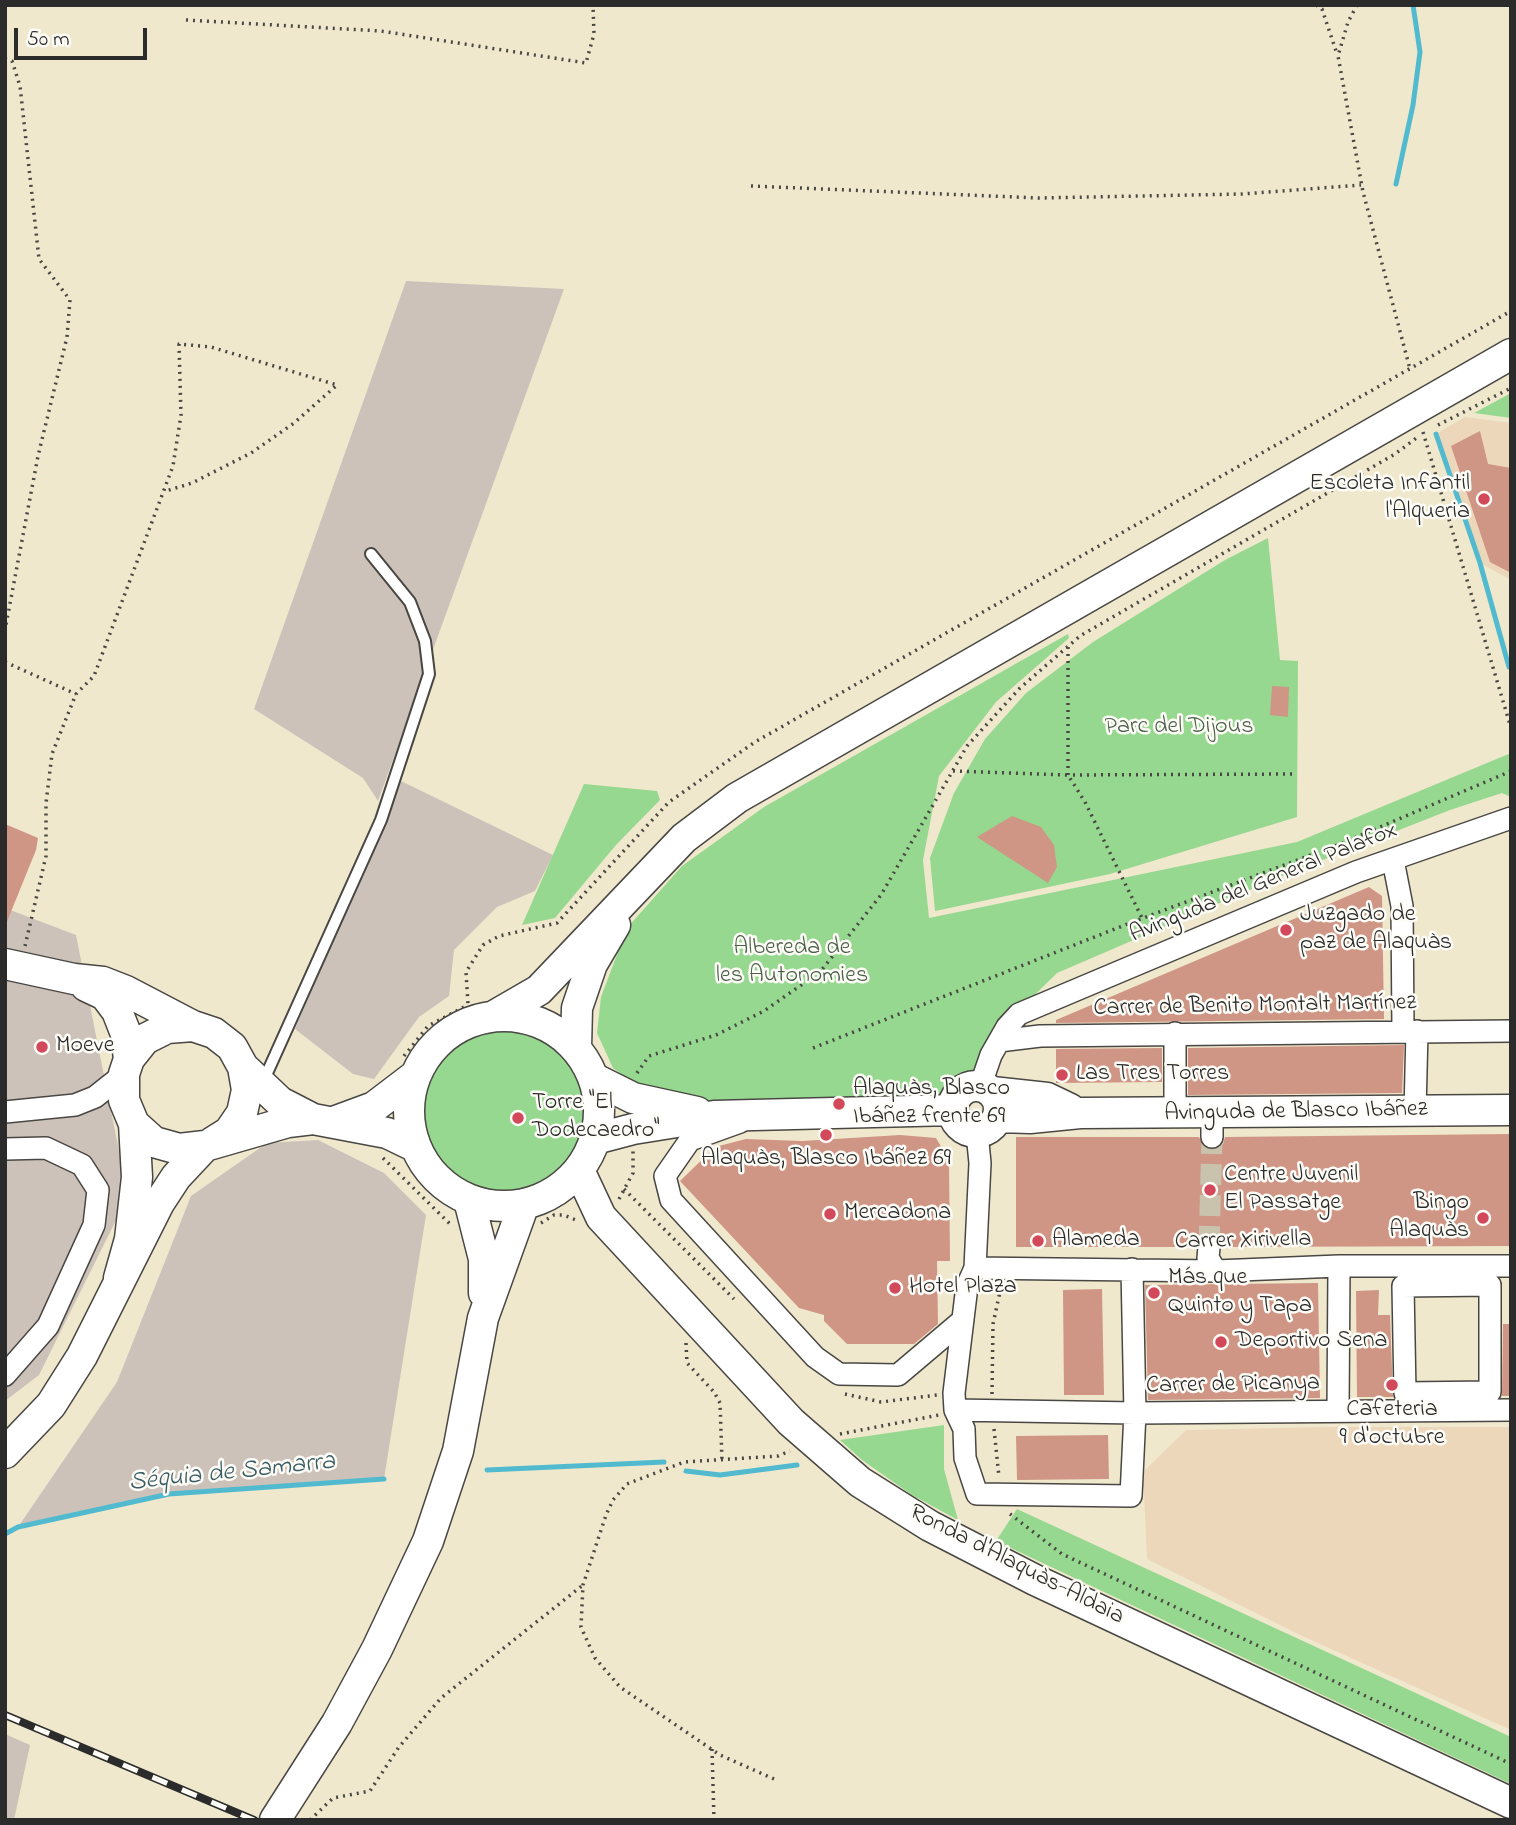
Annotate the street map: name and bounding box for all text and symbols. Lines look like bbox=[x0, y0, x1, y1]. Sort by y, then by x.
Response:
scale bar bbox=[18, 14, 150, 58]
text: 50 m bbox=[27, 25, 70, 55]
place label: Escoleta Infantil l'Alqueria bbox=[1309, 471, 1470, 527]
marker: Escoleta Infantil l'Alqueria bbox=[1476, 491, 1492, 507]
park label: Parc del Dijous bbox=[1105, 714, 1253, 742]
street label: Avinguda del General Palafox bbox=[1126, 817, 1402, 951]
place label: Juzgado de paz de Alaquàs bbox=[1300, 902, 1452, 958]
marker: Juzgado de paz de Alaquàs bbox=[1278, 922, 1294, 938]
park label: Albereda de les Autonomies bbox=[716, 935, 868, 991]
street label: Carrer de Benito Montalt Martínez bbox=[1093, 990, 1417, 1024]
place label: Moeve bbox=[56, 1033, 115, 1061]
marker: Moeve bbox=[34, 1039, 50, 1055]
place label: Las Tres Torres bbox=[1076, 1061, 1229, 1089]
marker: Las Tres Torres bbox=[1054, 1067, 1070, 1083]
place label: Alaquàs, Blasco Ibáñez frente 69 bbox=[853, 1076, 1010, 1132]
place label: Torre "El Dodecaedro" bbox=[532, 1090, 660, 1146]
marker: Alaquàs, Blasco Ibáñez frente 69 bbox=[831, 1096, 847, 1112]
street label: Avinguda de Blasco Ibáñez bbox=[1164, 1096, 1428, 1130]
marker: Torre "El Dodecaedro" bbox=[510, 1110, 526, 1126]
marker: Alaquàs, Blasco Ibáñez 69 bbox=[818, 1127, 834, 1143]
place label: Alaquàs, Blasco Ibáñez 69 bbox=[701, 1146, 951, 1174]
place label: Centre Juvenil El Passatge bbox=[1224, 1162, 1358, 1218]
marker: Centre Juvenil El Passatge bbox=[1202, 1182, 1218, 1198]
place label: Bingo Alaquàs bbox=[1389, 1190, 1469, 1246]
place label: Mercadona bbox=[844, 1200, 951, 1228]
marker: Mercadona bbox=[822, 1206, 838, 1222]
marker: Bingo Alaquàs bbox=[1475, 1210, 1491, 1226]
street label: Carrer Xirivella bbox=[1174, 1226, 1312, 1258]
place label: Alameda bbox=[1052, 1227, 1140, 1255]
marker: Alameda bbox=[1030, 1233, 1046, 1249]
place label: Más que Quinto y Tapa bbox=[1168, 1265, 1312, 1321]
place label: Hotel Plaza bbox=[909, 1274, 1017, 1302]
marker: Hotel Plaza bbox=[887, 1280, 903, 1296]
marker: Más que Quinto y Tapa bbox=[1146, 1285, 1162, 1301]
place label: Deportivo Sena bbox=[1235, 1328, 1387, 1356]
marker: Deportivo Sena bbox=[1213, 1334, 1229, 1350]
street label: Carrer de Picanya bbox=[1146, 1370, 1320, 1402]
marker: Cafeteria 9 d'octubre bbox=[1384, 1377, 1400, 1393]
place label: Cafeteria 9 d'octubre bbox=[1340, 1397, 1444, 1453]
water label: Séquia de Samarra bbox=[127, 1448, 337, 1500]
street label: Ronda d'Alaquàs-Aldaia bbox=[904, 1499, 1128, 1633]

